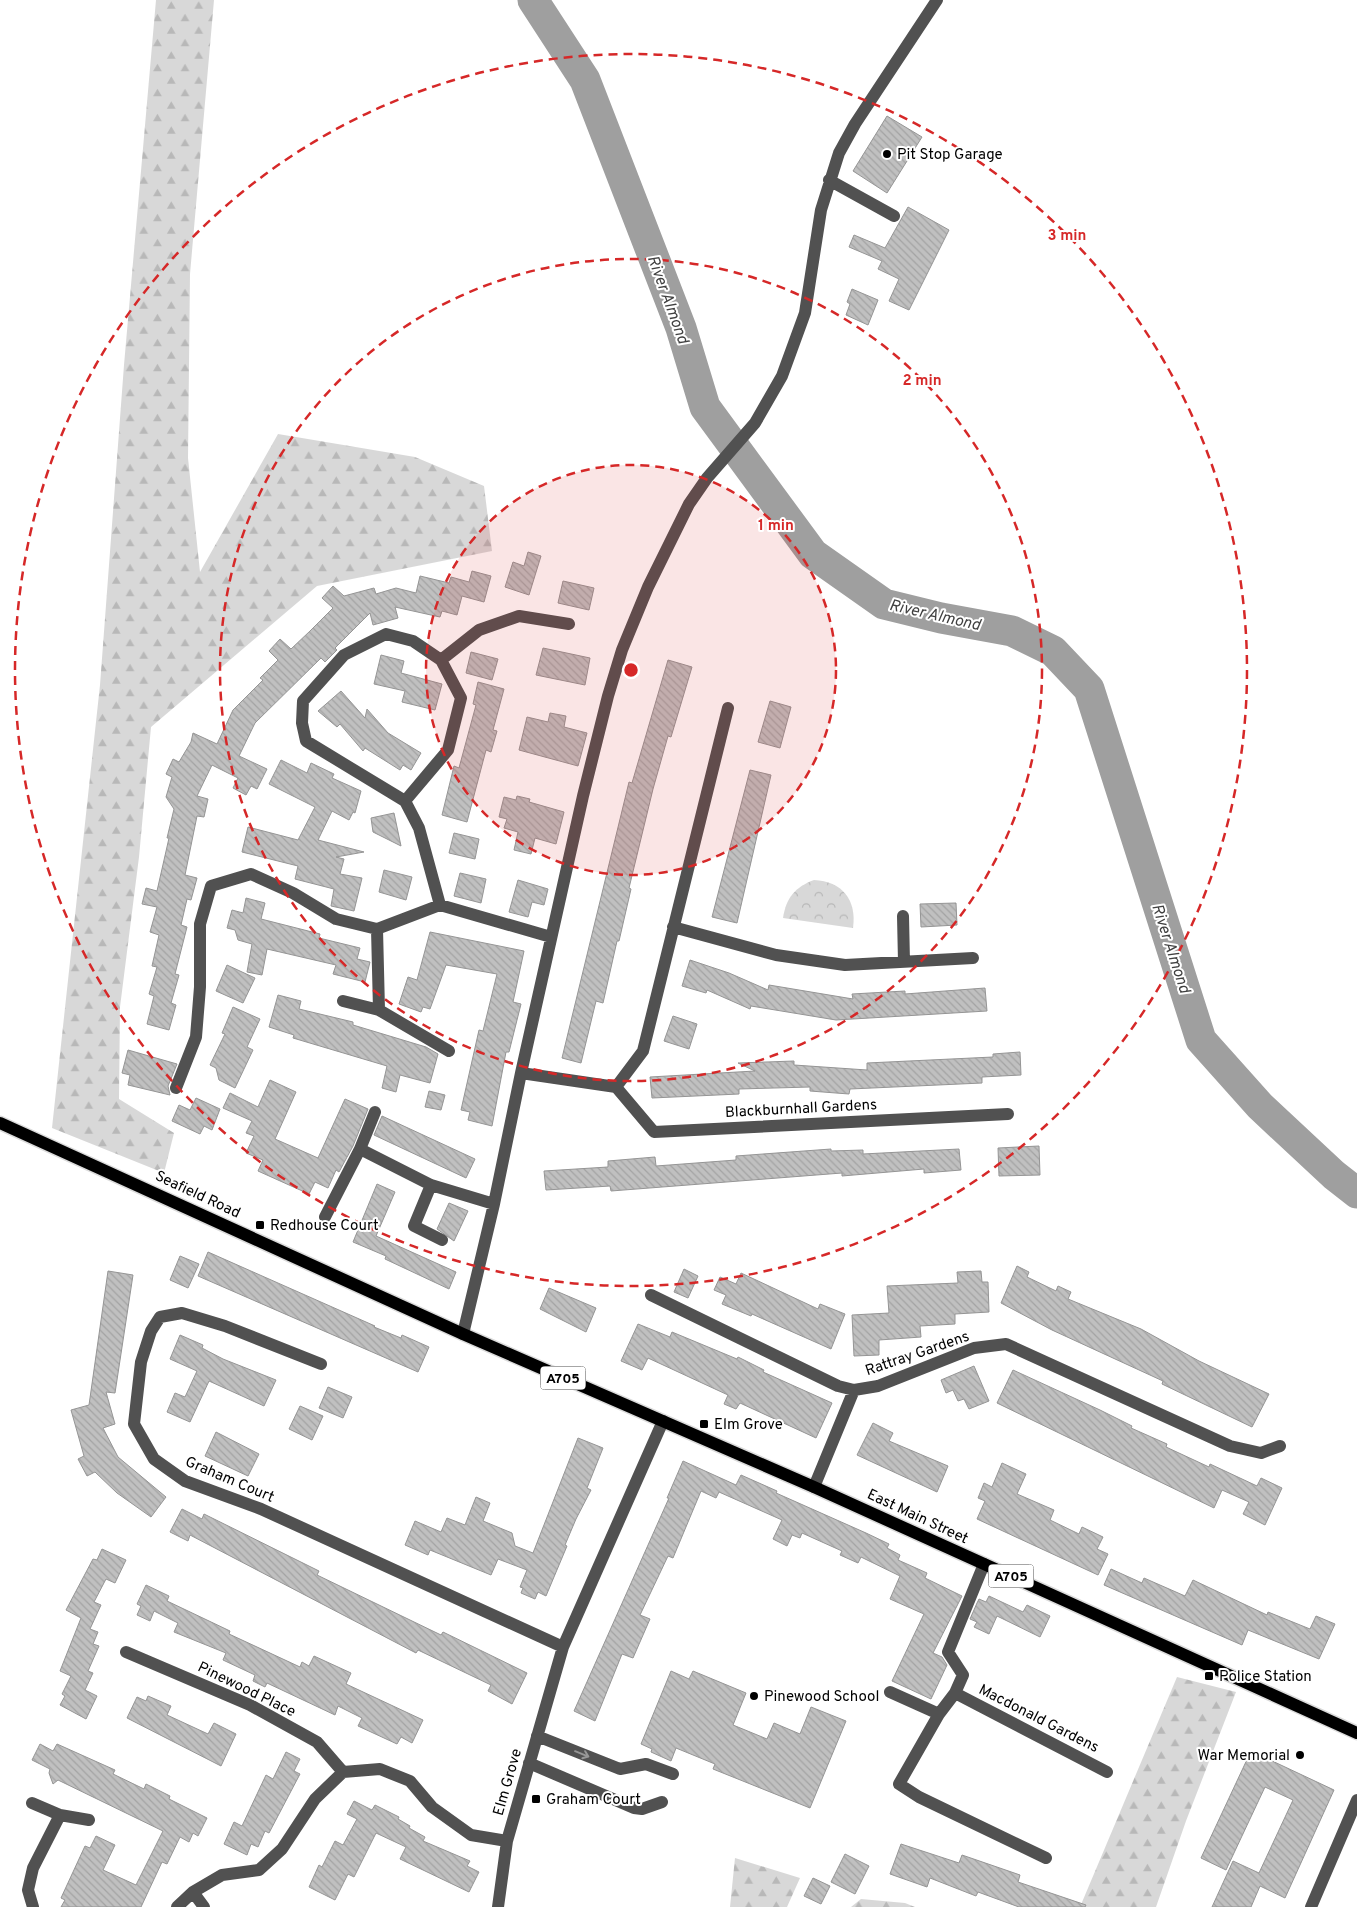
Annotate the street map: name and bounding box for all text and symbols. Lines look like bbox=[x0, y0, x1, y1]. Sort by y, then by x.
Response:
place label: Pit Stop Garage bbox=[897, 146, 1003, 165]
marker: Pit Stop Garage bbox=[881, 148, 893, 160]
text: 3 min bbox=[1047, 227, 1087, 246]
water label: River Almond bbox=[642, 253, 693, 348]
text: 2 min bbox=[902, 372, 942, 391]
text: 1 min bbox=[758, 517, 794, 536]
water label: River Almond bbox=[887, 596, 983, 636]
centre of rings bbox=[622, 661, 640, 679]
water label: River Almond bbox=[1146, 901, 1194, 997]
street label: Blackburnhall Gardens bbox=[725, 1096, 878, 1123]
street label: Seafield Road bbox=[152, 1167, 243, 1223]
place label: Redhouse Court bbox=[270, 1217, 379, 1236]
marker: Redhouse Court bbox=[254, 1219, 266, 1231]
street label: Rattray Gardens bbox=[863, 1328, 972, 1381]
road number: A705 bbox=[540, 1366, 586, 1390]
place label: Elm Grove bbox=[714, 1416, 783, 1435]
marker: Elm Grove bbox=[698, 1418, 710, 1430]
street label: Graham Court bbox=[182, 1453, 277, 1508]
street label: East Main Street bbox=[864, 1486, 971, 1549]
road number: A705 bbox=[988, 1564, 1034, 1588]
street label: Pinewood Place bbox=[194, 1658, 299, 1722]
place label: Police Station bbox=[1219, 1668, 1312, 1687]
marker: Police Station bbox=[1203, 1670, 1215, 1682]
street label: Macdonald Gardens bbox=[975, 1681, 1102, 1758]
place label: Pinewood School bbox=[764, 1688, 879, 1707]
marker: Pinewood School bbox=[748, 1690, 760, 1702]
street label: Elm Grove bbox=[490, 1747, 527, 1818]
place label: War Memorial bbox=[1197, 1747, 1290, 1766]
marker: War Memorial bbox=[1294, 1749, 1306, 1761]
one-way arrow bbox=[574, 1750, 590, 1759]
place label: Graham Court bbox=[546, 1791, 641, 1810]
marker: Graham Court bbox=[530, 1793, 542, 1805]

